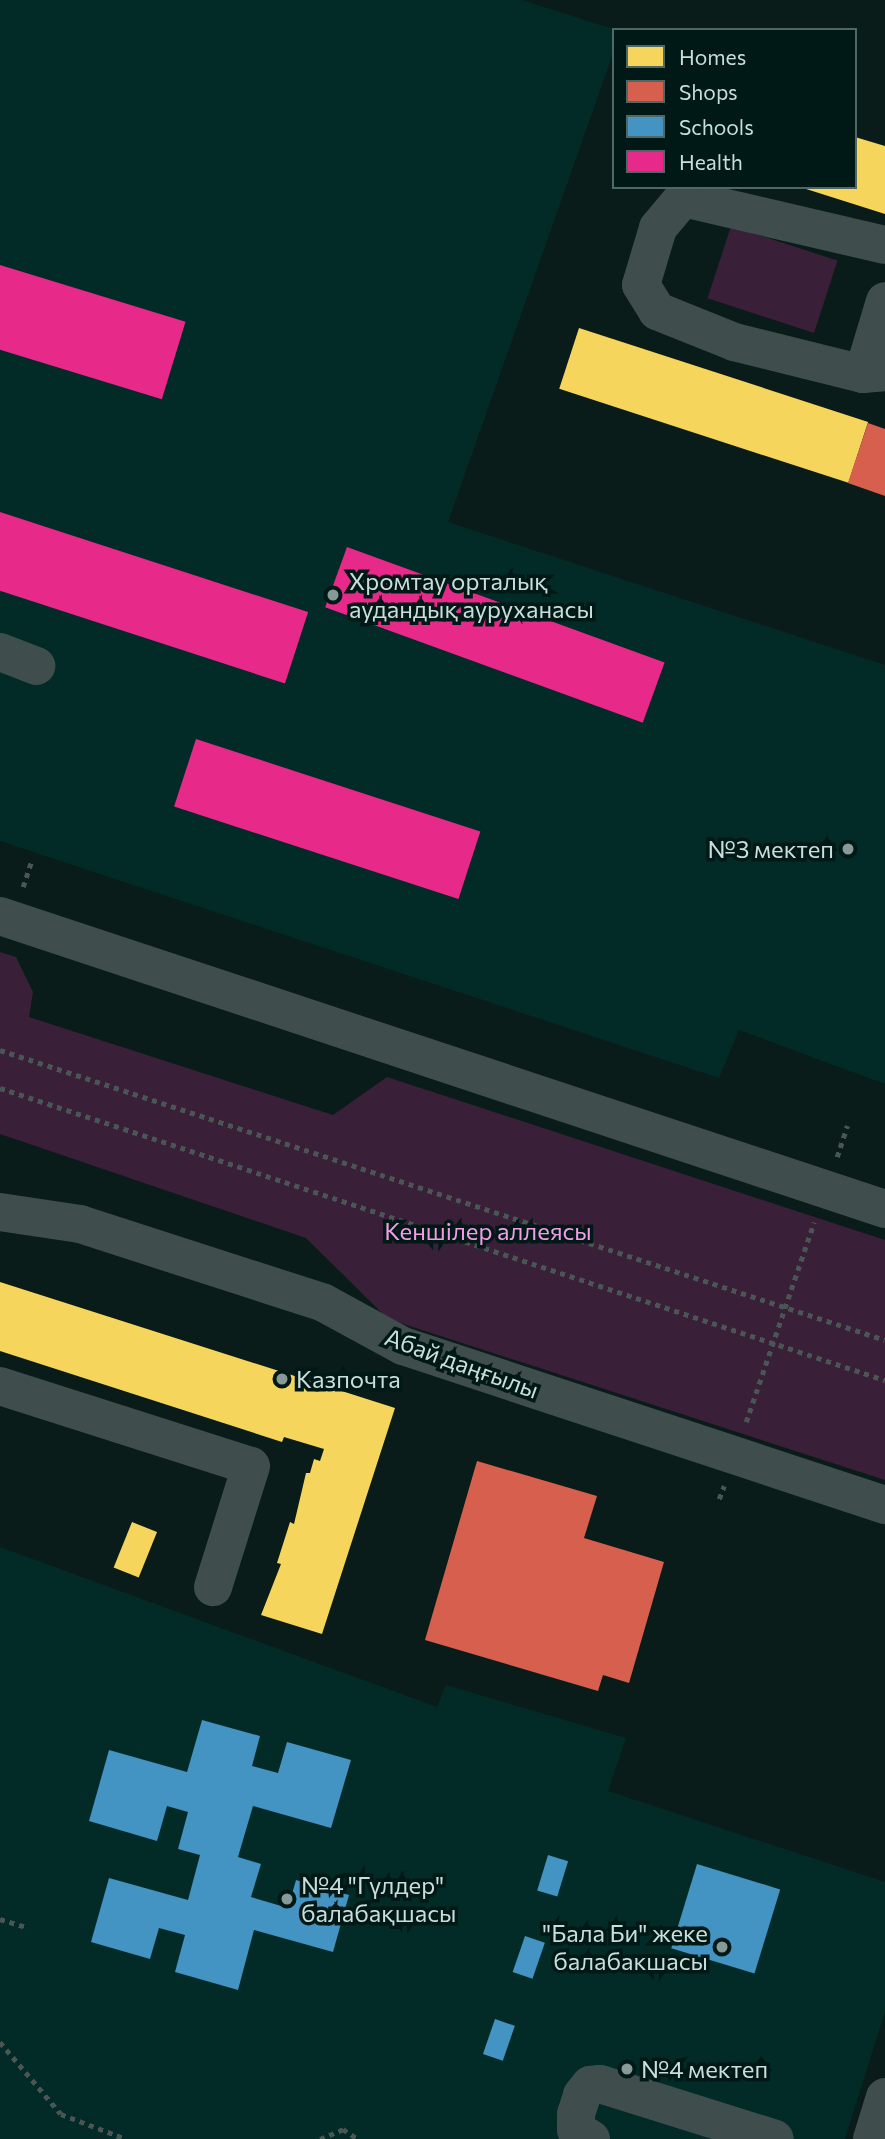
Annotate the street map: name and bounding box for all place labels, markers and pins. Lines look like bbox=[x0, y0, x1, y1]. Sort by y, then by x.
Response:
place label: Хромтау орталық аудандық ауруханасы bbox=[349, 567, 594, 623]
marker: Хромтау орталық аудандық ауруханасы bbox=[323, 585, 343, 605]
place label: №3 мектеп bbox=[708, 835, 834, 863]
marker: №3 мектеп bbox=[840, 841, 856, 857]
place label: Казпочта bbox=[296, 1365, 401, 1393]
marker: Казпочта bbox=[274, 1371, 290, 1387]
place label: №4 "Гүлдер" балабақшасы bbox=[301, 1871, 456, 1927]
marker: №4 "Гүлдер" балабақшасы bbox=[279, 1891, 295, 1907]
place label: "Бала Би" жеке балабакшасы bbox=[542, 1919, 708, 1975]
marker: "Бала Би" жеке балабакшасы bbox=[714, 1939, 730, 1955]
place label: №4 мектеп bbox=[641, 2055, 768, 2083]
marker: №4 мектеп bbox=[619, 2061, 635, 2077]

